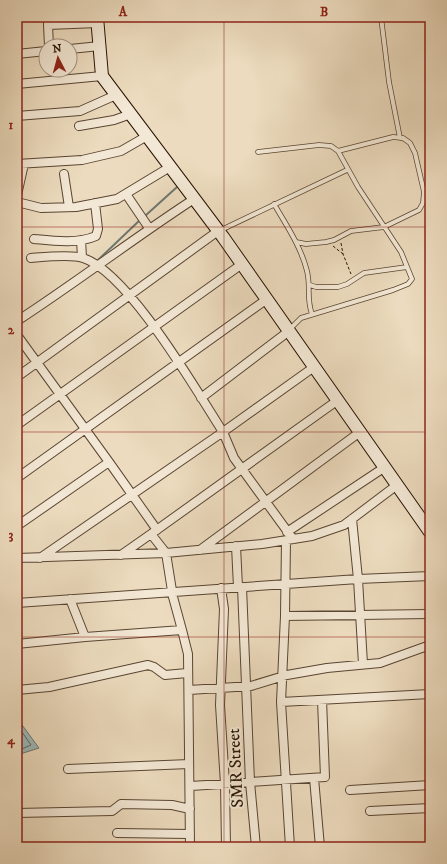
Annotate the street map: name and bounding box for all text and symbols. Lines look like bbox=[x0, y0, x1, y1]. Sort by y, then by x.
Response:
text: A bbox=[118, 4, 128, 20]
text: B bbox=[320, 4, 328, 20]
north arrow bbox=[38, 38, 78, 78]
text: N bbox=[52, 42, 62, 56]
text: 1 bbox=[9, 117, 14, 133]
text: 2 bbox=[8, 322, 15, 338]
text: 3 bbox=[9, 527, 14, 543]
street label: SMR Street bbox=[223, 727, 249, 808]
text: 4 bbox=[6, 732, 15, 749]

